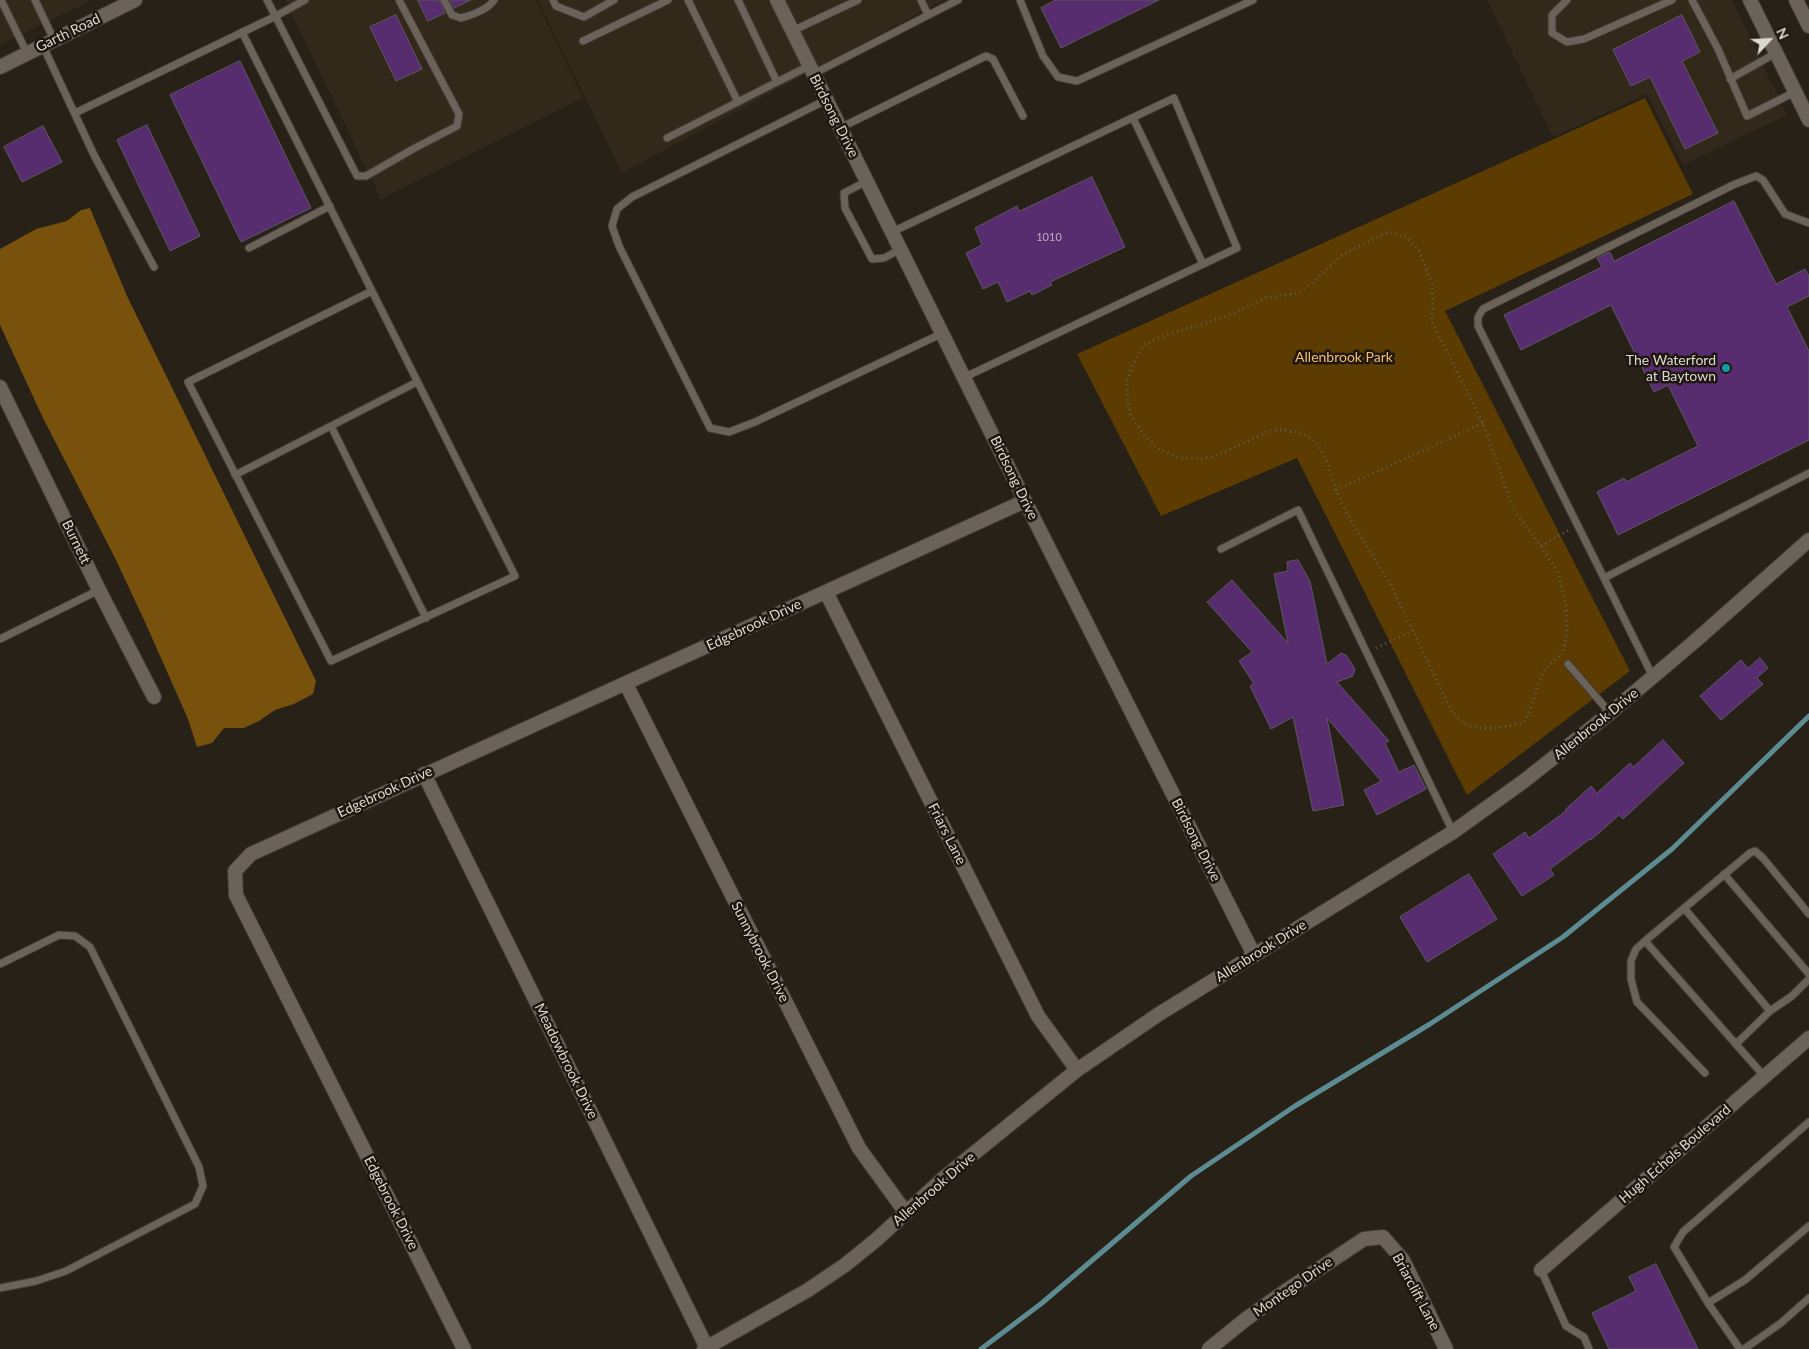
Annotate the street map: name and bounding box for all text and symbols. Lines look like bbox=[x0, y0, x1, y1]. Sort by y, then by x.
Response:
street label: Garth Road bbox=[33, 10, 103, 56]
north arrow bbox=[1744, 15, 1794, 65]
text: N bbox=[1773, 25, 1793, 42]
street label: Birdsong Drive bbox=[806, 72, 862, 160]
house number: 1010 bbox=[1036, 230, 1062, 244]
park label: Allenbrook Park bbox=[1295, 349, 1393, 365]
place label: The Waterford at Baytown bbox=[1626, 352, 1716, 384]
marker: The Waterford at Baytown bbox=[1720, 362, 1732, 374]
street label: Birdsong Drive bbox=[987, 433, 1041, 523]
street label: Burnett bbox=[58, 517, 94, 567]
street label: Edgebrook Drive bbox=[704, 596, 804, 654]
street label: Allenbrook Drive bbox=[1550, 685, 1642, 763]
street label: Edgebrook Drive bbox=[335, 763, 435, 821]
street label: Birdsong Drive bbox=[1168, 796, 1224, 884]
street label: Friars Lane bbox=[924, 800, 970, 868]
street label: Sunnybrook Drive bbox=[727, 899, 793, 1005]
street label: Allenbrook Drive bbox=[1213, 916, 1309, 986]
street label: Meadowbrook Drive bbox=[531, 1001, 601, 1121]
street label: Hugh Echols Boulevard bbox=[1616, 1101, 1734, 1207]
street label: Allenbrook Drive bbox=[889, 1149, 979, 1229]
street label: Edgebrook Drive bbox=[360, 1153, 422, 1253]
street label: Briarclift Lane bbox=[1389, 1251, 1443, 1333]
street label: Montego Drive bbox=[1250, 1253, 1336, 1321]

